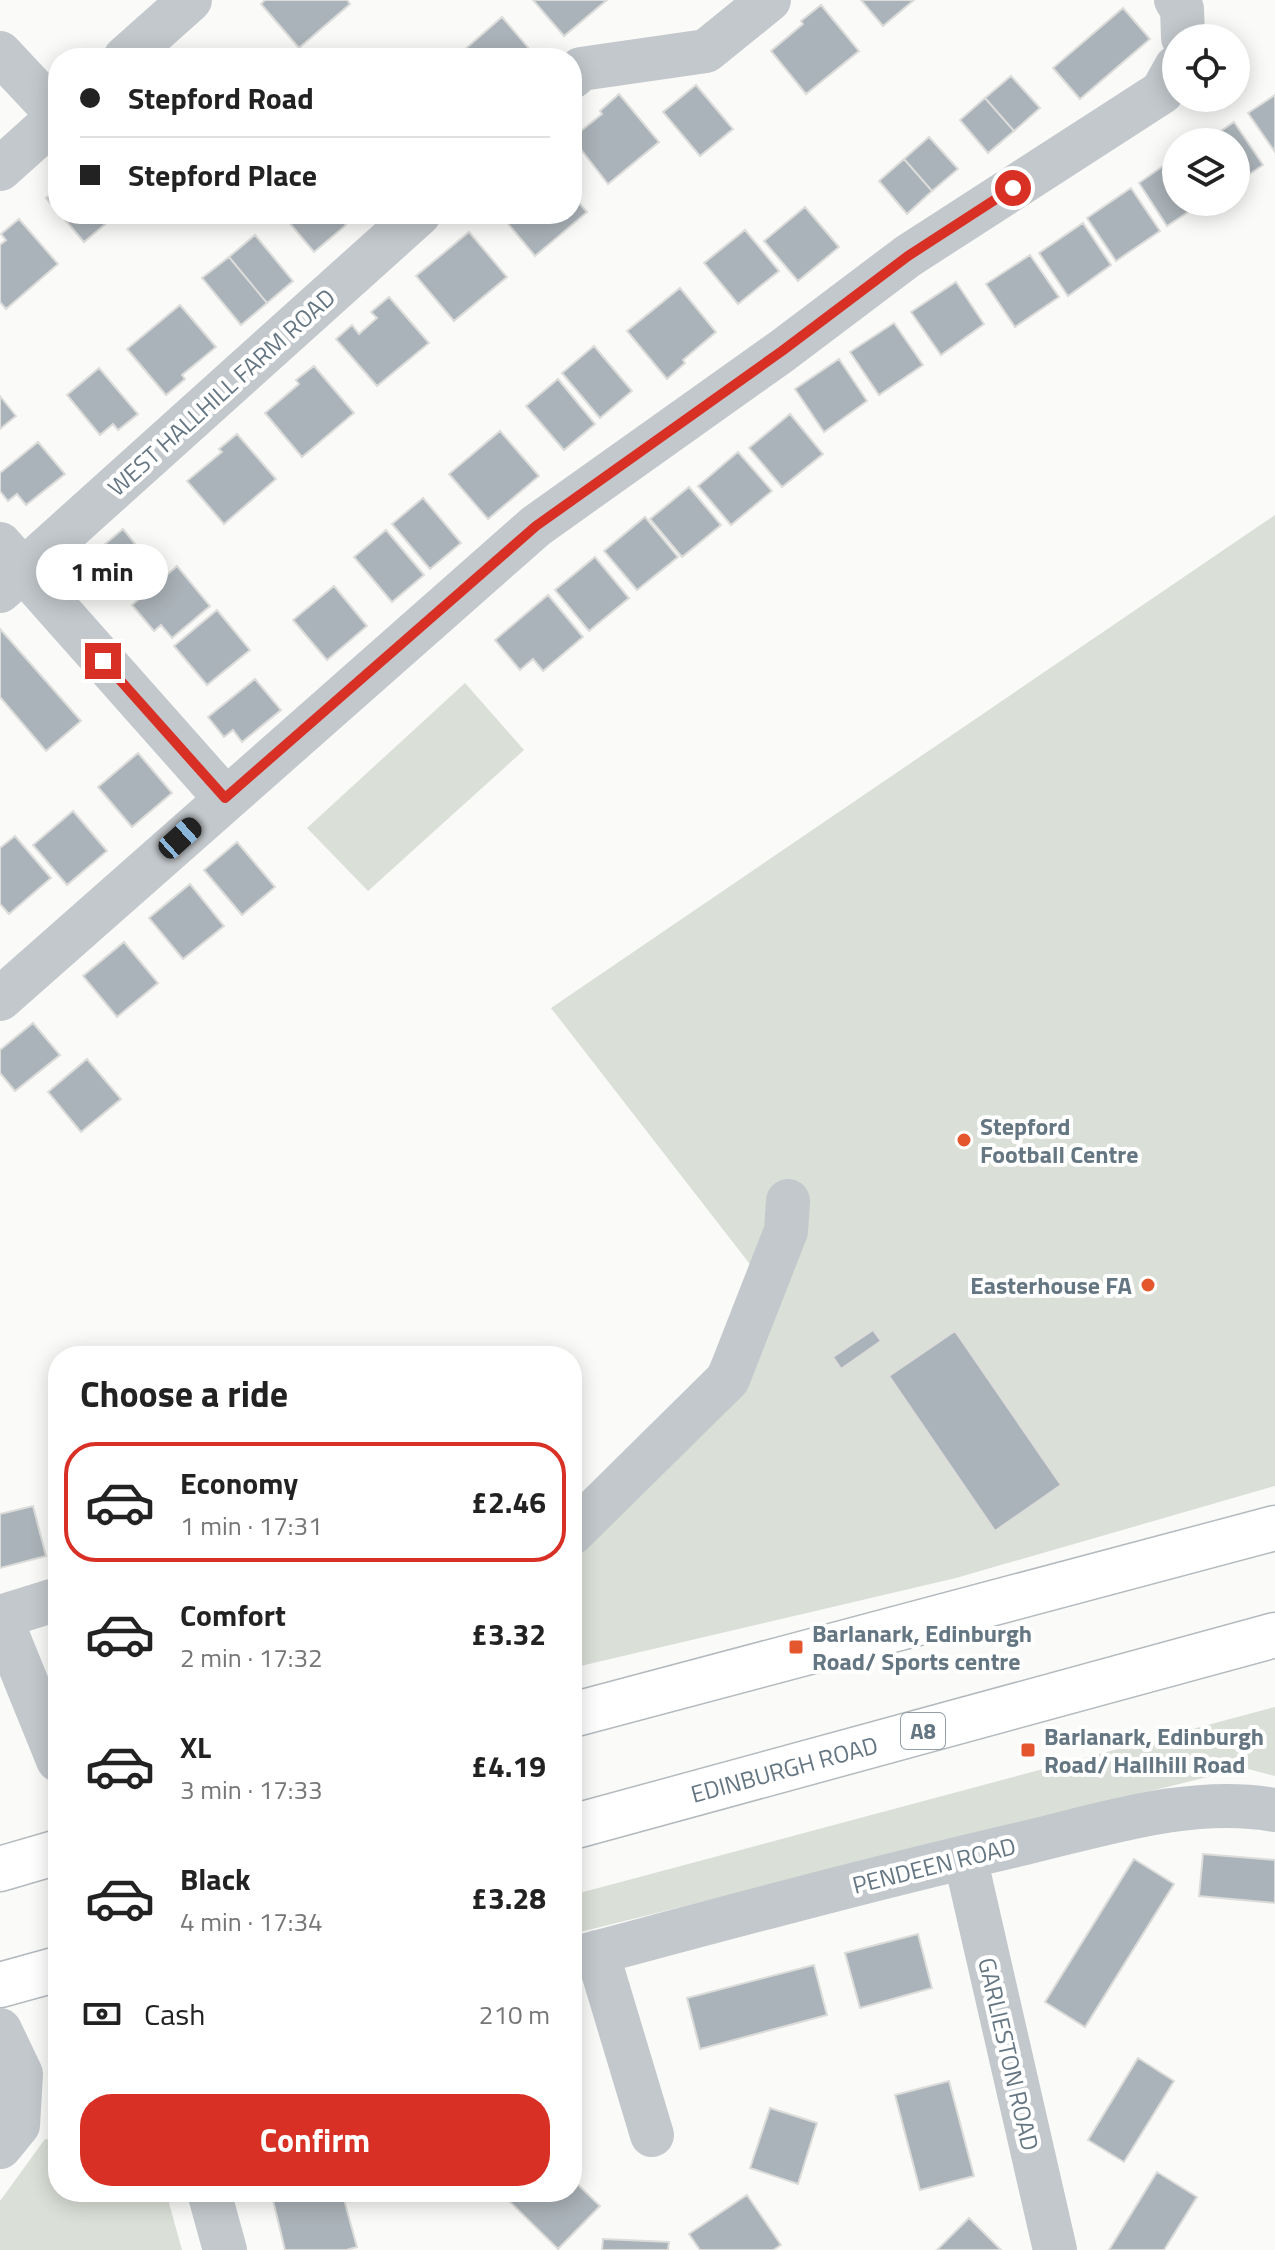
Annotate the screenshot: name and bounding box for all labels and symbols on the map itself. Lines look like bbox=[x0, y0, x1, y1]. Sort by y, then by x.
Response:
route start bbox=[995, 170, 1031, 206]
street label: WEST HALLHILL FARM ROAD bbox=[99, 280, 343, 504]
callout: 1 min bbox=[37, 545, 169, 601]
route end bbox=[85, 643, 121, 679]
car bbox=[154, 813, 206, 863]
place label: Stepford Football Centre bbox=[980, 1108, 1138, 1172]
marker: Stepford Football Centre bbox=[955, 1131, 973, 1149]
place label: Easterhouse FA bbox=[970, 1267, 1133, 1303]
marker: Easterhouse FA bbox=[1139, 1276, 1157, 1294]
place label: Barlanark, Edinburgh Road/ Sports centre bbox=[812, 1615, 1032, 1679]
marker: Barlanark, Edinburgh Road/ Sports centre bbox=[787, 1638, 805, 1656]
road number: A8 bbox=[901, 1713, 945, 1749]
place label: Barlanark, Edinburgh Road/ Hallhill Road bbox=[1044, 1718, 1264, 1782]
street label: EDINBURGH ROAD bbox=[687, 1726, 882, 1812]
marker: Barlanark, Edinburgh Road/ Hallhill Road bbox=[1019, 1741, 1037, 1759]
street label: PENDEEN ROAD bbox=[848, 1827, 1020, 1903]
street label: GARLIESTON ROAD bbox=[969, 1954, 1049, 2154]

